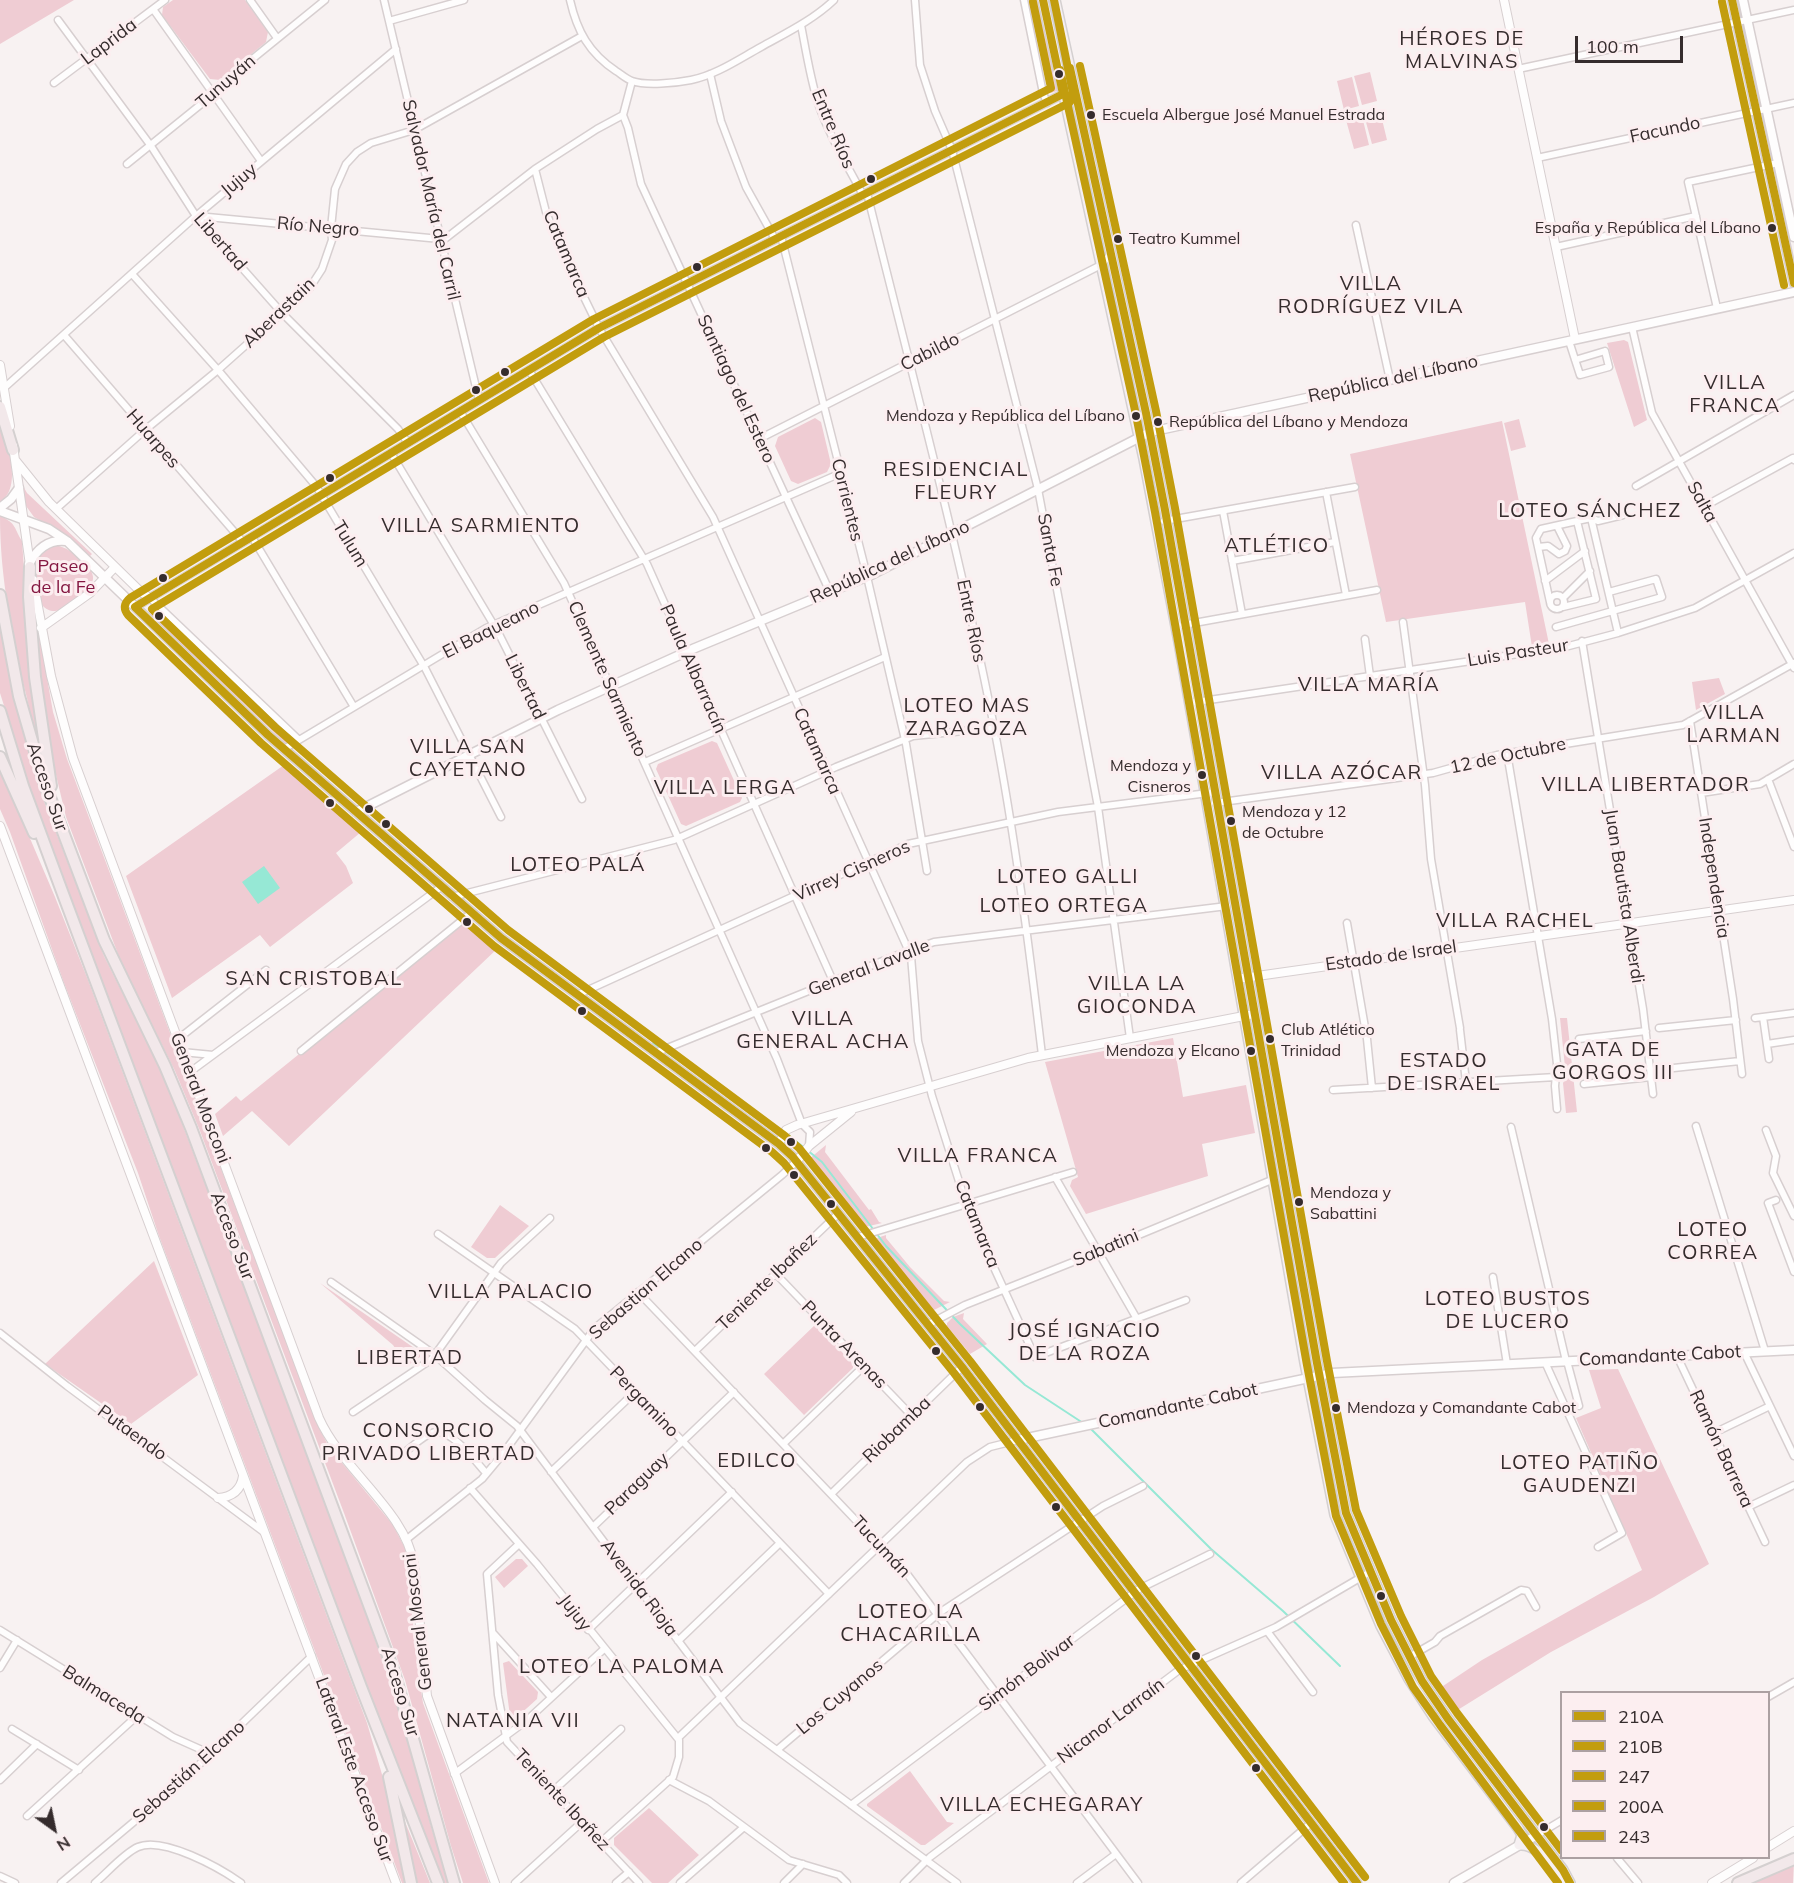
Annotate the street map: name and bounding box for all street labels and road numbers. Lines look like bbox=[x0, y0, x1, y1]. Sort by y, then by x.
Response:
street label: Laprida bbox=[77, 14, 141, 70]
street label: Tunuyán bbox=[192, 50, 260, 114]
street label: Entre Ríos bbox=[807, 86, 859, 172]
street label: Salvador María del Carril bbox=[397, 98, 465, 302]
street label: Facundo bbox=[1628, 112, 1702, 148]
street label: Jujuy bbox=[217, 159, 261, 201]
street label: Catamarca bbox=[538, 207, 594, 301]
street label: Libertad bbox=[189, 209, 251, 275]
street label: Río Negro bbox=[276, 213, 360, 241]
street label: Aberastain bbox=[238, 273, 320, 353]
street label: Santiago del Estero bbox=[692, 311, 780, 467]
street label: Cabildo bbox=[897, 328, 963, 376]
street label: República del Líbano bbox=[1306, 350, 1480, 408]
street label: Huarpes bbox=[122, 405, 184, 473]
street label: Corrientes bbox=[826, 456, 868, 544]
street label: Salta bbox=[1682, 478, 1722, 526]
street label: Santa Fe bbox=[1032, 512, 1068, 588]
street label: República del Líbano bbox=[807, 516, 973, 608]
street label: Tulum bbox=[328, 517, 372, 571]
street label: Entre Ríos bbox=[952, 578, 990, 664]
street label: El Baqueano bbox=[439, 596, 543, 664]
street label: Clemente Sarmiento bbox=[563, 598, 651, 760]
street label: Paula Albarracín bbox=[655, 601, 731, 737]
street label: Luis Pasteur bbox=[1466, 634, 1570, 672]
street label: Libertad bbox=[500, 651, 550, 723]
street label: Catamarca bbox=[788, 704, 846, 798]
street label: 12 de Octubre bbox=[1448, 733, 1568, 779]
street label: Acceso Sur bbox=[22, 740, 72, 834]
street label: Juan Bautista Alberdi bbox=[1600, 807, 1648, 985]
street label: Independencia bbox=[1694, 816, 1734, 940]
street label: Virrey Cisneros bbox=[790, 836, 914, 906]
street label: General Lavalle bbox=[805, 935, 933, 1001]
street label: Estado de Israel bbox=[1324, 936, 1458, 976]
street label: General Mosconi bbox=[165, 1030, 235, 1166]
street label: Catamarca bbox=[950, 1177, 1004, 1271]
street label: Acceso Sur bbox=[205, 1189, 259, 1283]
street label: Sabatini bbox=[1070, 1225, 1142, 1271]
street label: Teniente Ibañez bbox=[712, 1229, 822, 1335]
street label: Sebastian Elcano bbox=[585, 1234, 707, 1344]
street label: Punta Arenas bbox=[797, 1296, 891, 1394]
street label: Comandante Cabot bbox=[1579, 1341, 1741, 1371]
street label: Pergamino bbox=[605, 1362, 683, 1442]
street label: Comandante Cabot bbox=[1096, 1379, 1260, 1433]
street label: Ramón Barrera bbox=[1684, 1387, 1758, 1511]
street label: Riobamba bbox=[859, 1392, 935, 1468]
street label: Putaendo bbox=[93, 1401, 171, 1465]
street label: Paraguay bbox=[600, 1448, 674, 1520]
street label: Tucumán bbox=[847, 1512, 915, 1582]
street label: Avenida Rioja bbox=[596, 1535, 682, 1641]
street label: General Mosconi bbox=[399, 1552, 437, 1692]
street label: Jujuy bbox=[554, 1590, 596, 1636]
street label: Simón Bolivar bbox=[975, 1630, 1079, 1716]
street label: Acceso Sur bbox=[376, 1645, 424, 1739]
street label: Los Cuyanos bbox=[792, 1655, 888, 1739]
street label: Balmaceda bbox=[58, 1661, 150, 1729]
street label: Nicanor Larraín bbox=[1053, 1674, 1169, 1768]
street label: Lateral Este Acceso Sur bbox=[310, 1675, 398, 1865]
street label: Sebastián Elcano bbox=[128, 1716, 250, 1828]
street label: Teniente Ibañez bbox=[509, 1745, 615, 1855]

